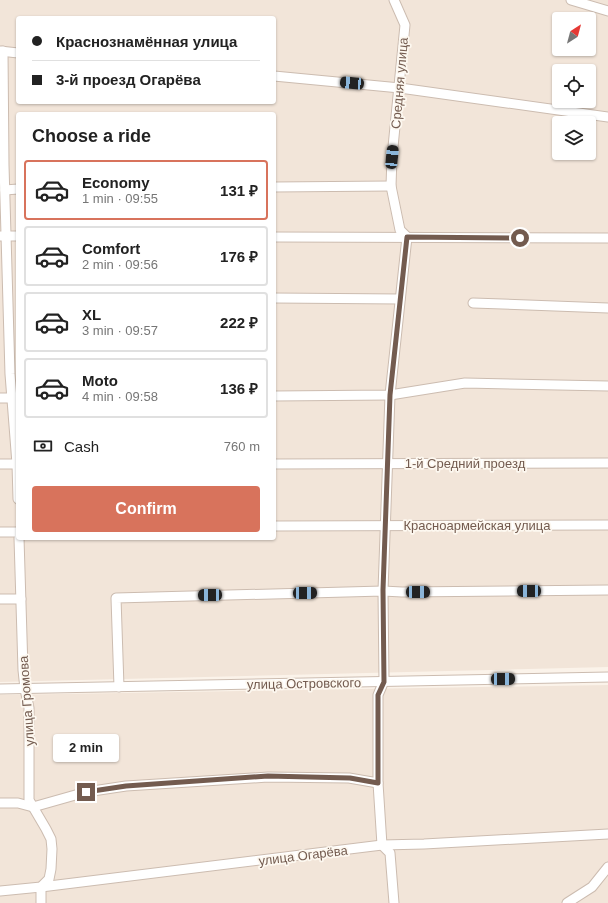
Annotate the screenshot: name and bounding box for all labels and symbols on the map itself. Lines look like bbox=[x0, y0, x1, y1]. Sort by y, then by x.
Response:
north arrow bbox=[552, 12, 596, 56]
street label: Средняя улица bbox=[388, 36, 411, 129]
car bbox=[340, 76, 364, 90]
car bbox=[385, 144, 399, 170]
route start bbox=[511, 229, 529, 247]
street label: 1-й Средний проезд bbox=[405, 456, 526, 471]
street label: Красноармейская улица bbox=[404, 518, 551, 533]
car bbox=[517, 585, 541, 597]
car bbox=[406, 586, 430, 598]
car bbox=[293, 587, 317, 599]
car bbox=[198, 589, 222, 601]
street label: улица Громова bbox=[16, 655, 37, 747]
car bbox=[491, 673, 515, 685]
street label: улица Островского bbox=[247, 675, 361, 692]
callout: 2 min bbox=[53, 734, 119, 762]
route end bbox=[77, 783, 95, 801]
street label: улица Огарёва bbox=[258, 842, 349, 868]

